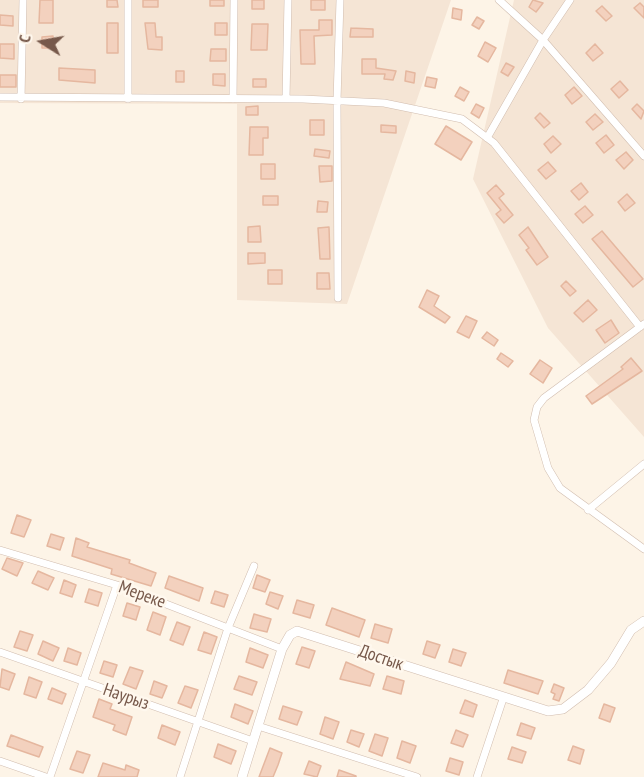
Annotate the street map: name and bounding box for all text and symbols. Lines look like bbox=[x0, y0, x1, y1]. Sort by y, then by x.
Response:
north arrow bbox=[12, 12, 72, 72]
text: С bbox=[14, 33, 35, 44]
street label: Мереке bbox=[116, 577, 168, 613]
street label: Достык bbox=[356, 640, 406, 676]
street label: Наурыз bbox=[100, 679, 152, 715]

